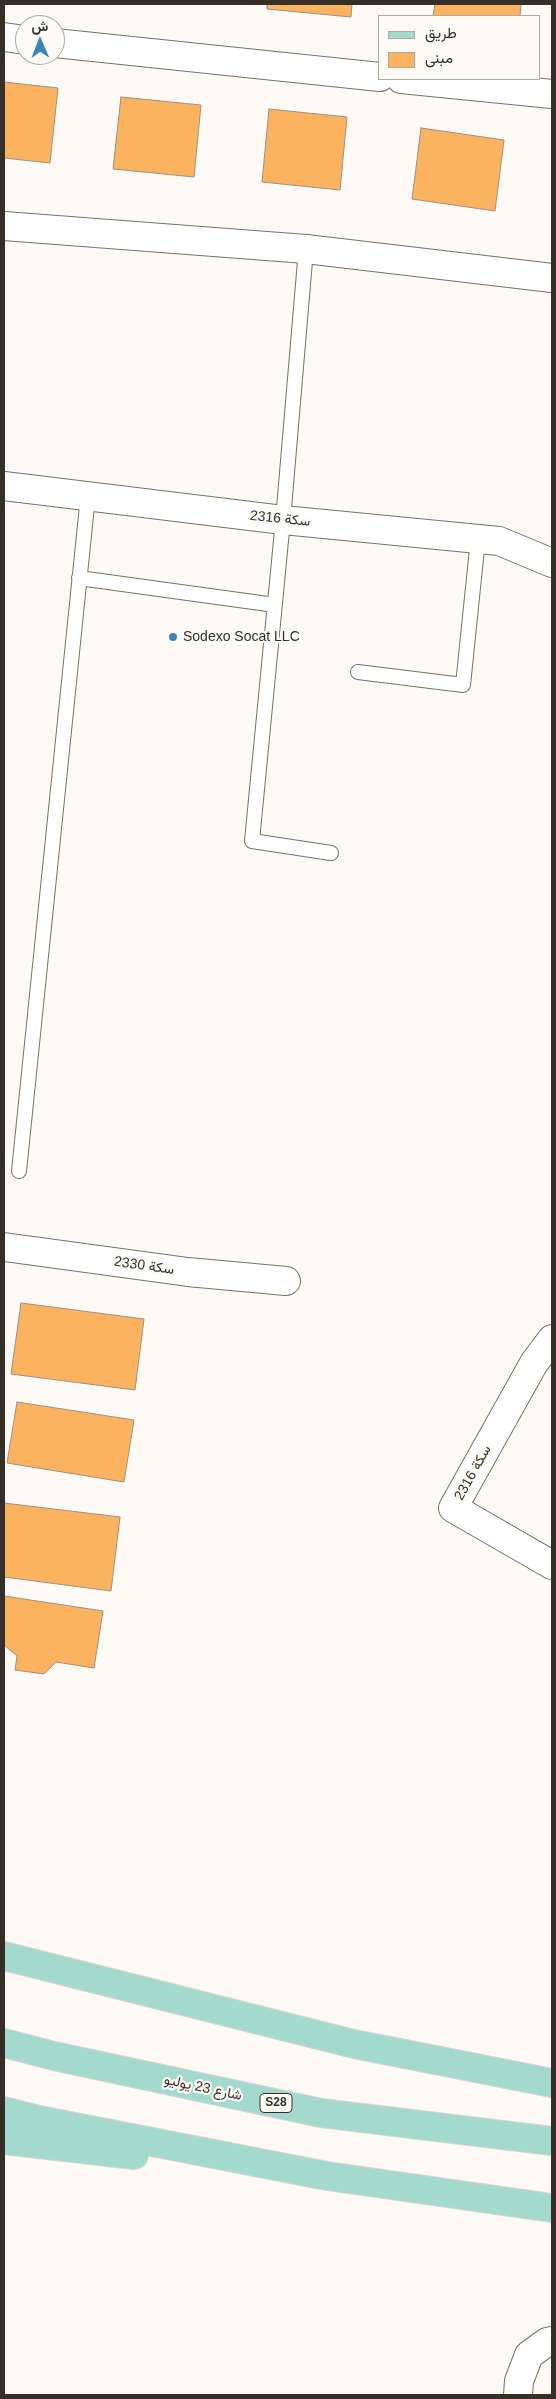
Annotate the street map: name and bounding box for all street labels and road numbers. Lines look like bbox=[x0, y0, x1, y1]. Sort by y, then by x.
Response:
street label: 2316 سكة bbox=[249, 507, 311, 531]
street label: سكة 2330 bbox=[113, 1253, 175, 1279]
street label: 2316 سكة bbox=[451, 1442, 495, 1504]
street label: شارع 23 يوليو bbox=[163, 2072, 243, 2104]
road number: S28 bbox=[260, 2094, 292, 2112]

